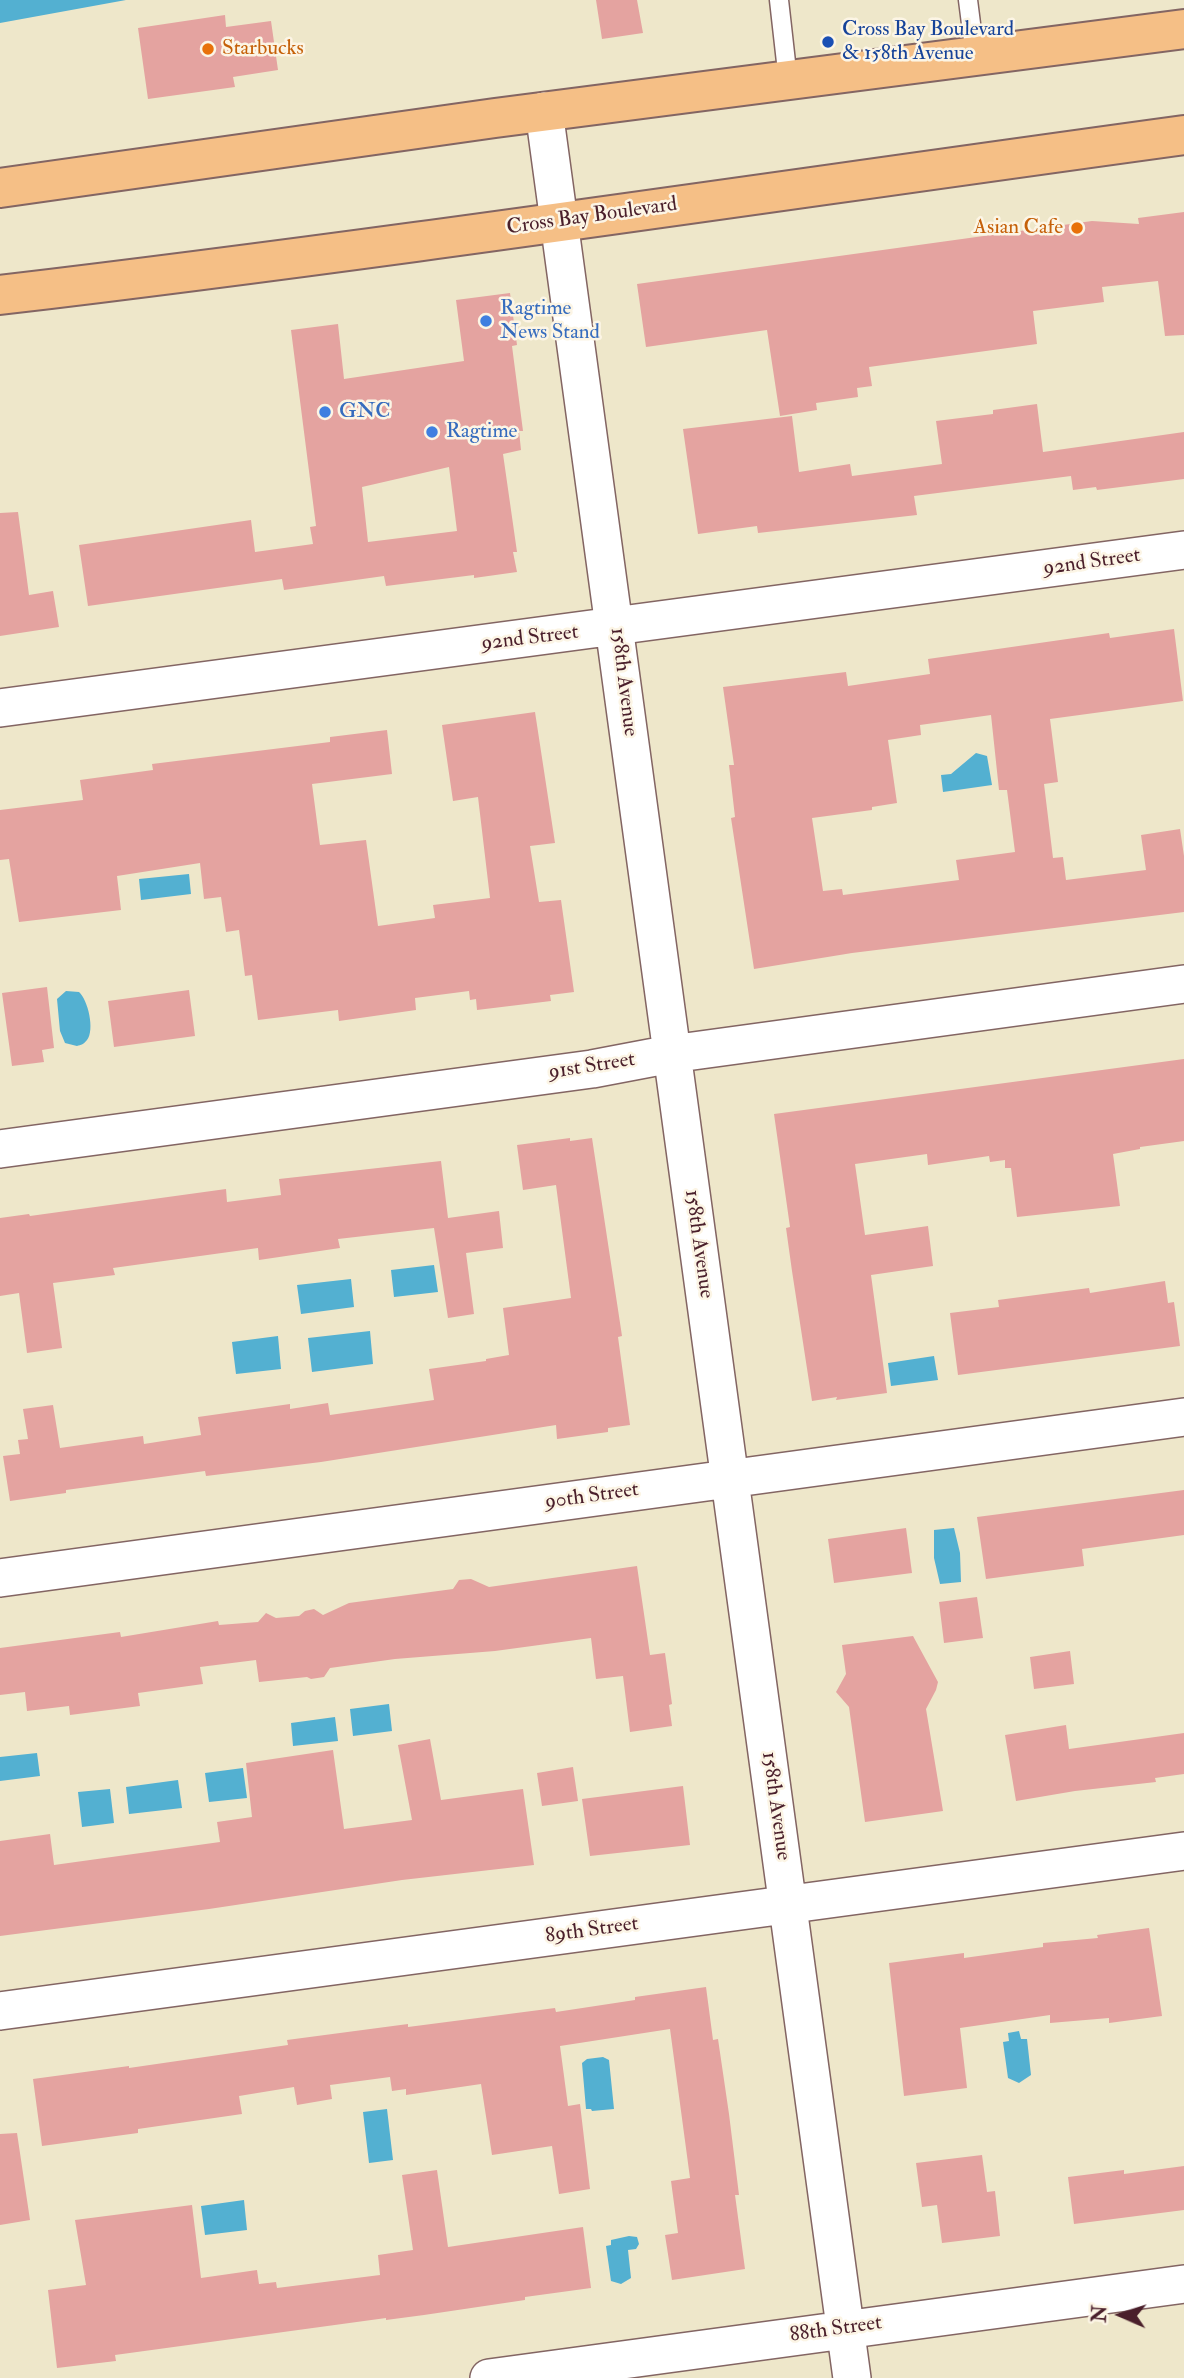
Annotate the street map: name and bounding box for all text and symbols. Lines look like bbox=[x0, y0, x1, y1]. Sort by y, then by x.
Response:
place label: Cross Bay Boulevard & 158th Avenue bbox=[842, 17, 1014, 67]
marker: Cross Bay Boulevard & 158th Avenue bbox=[820, 34, 836, 50]
place label: Starbucks bbox=[222, 36, 304, 62]
marker: Starbucks bbox=[200, 41, 216, 57]
street label: Cross Bay Boulevard bbox=[505, 193, 679, 241]
place label: Asian Cafe bbox=[974, 215, 1063, 241]
marker: Asian Cafe bbox=[1069, 220, 1085, 236]
place label: Ragtime News Stand bbox=[500, 296, 600, 346]
marker: Ragtime News Stand bbox=[478, 313, 494, 329]
place label: GNC bbox=[339, 399, 391, 425]
marker: GNC bbox=[317, 404, 333, 420]
place label: Ragtime bbox=[446, 419, 517, 445]
marker: Ragtime bbox=[424, 424, 440, 440]
street label: 92nd Street bbox=[1042, 544, 1142, 582]
street label: 92nd Street bbox=[480, 621, 580, 657]
street label: 158th Avenue bbox=[604, 626, 642, 738]
street label: 91st Street bbox=[547, 1048, 637, 1086]
street label: 158th Avenue bbox=[678, 1188, 718, 1300]
street label: 90th Street bbox=[544, 1478, 640, 1516]
street label: 158th Avenue bbox=[755, 1750, 795, 1862]
street label: 89th Street bbox=[544, 1912, 640, 1950]
north arrow bbox=[1086, 2280, 1156, 2350]
text: N bbox=[1088, 2305, 1112, 2323]
street label: 88th Street bbox=[788, 2311, 884, 2349]

